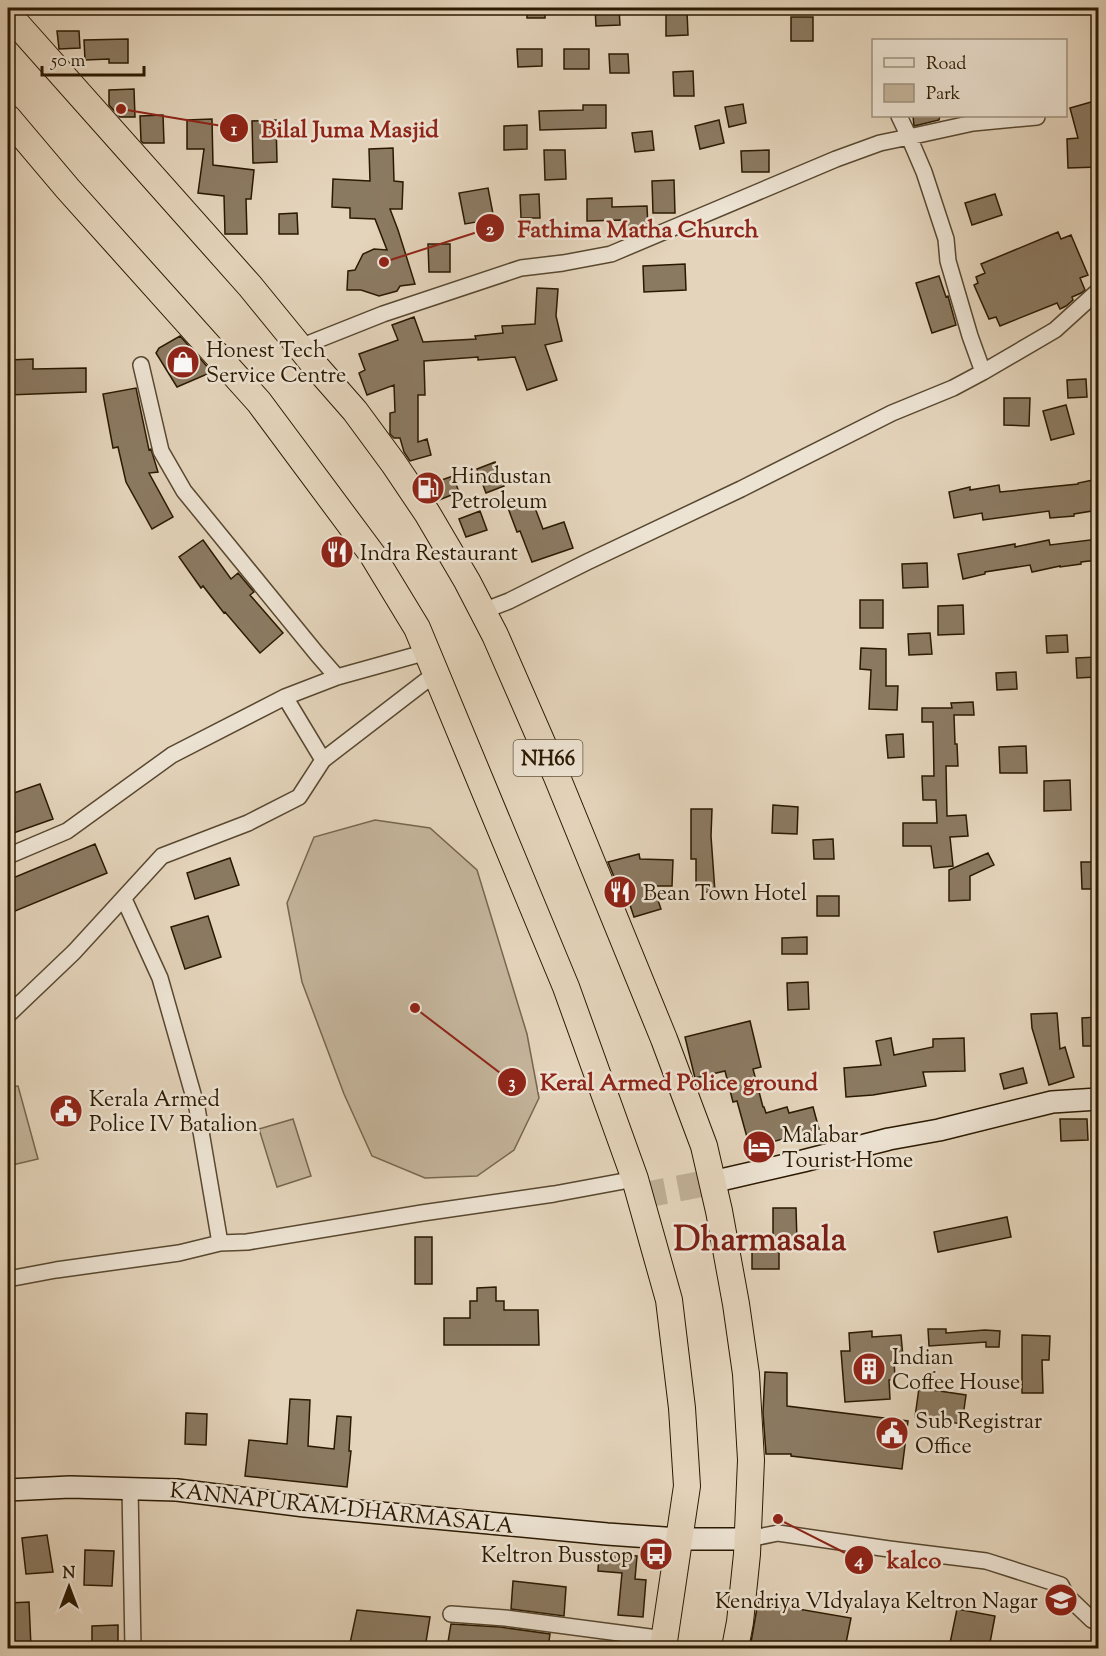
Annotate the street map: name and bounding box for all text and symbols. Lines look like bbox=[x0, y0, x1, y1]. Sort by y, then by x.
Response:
scale bar bbox=[42, 39, 144, 77]
legend bbox=[872, 39, 1067, 117]
text: 50 m bbox=[50, 49, 86, 75]
text: Road bbox=[926, 52, 966, 78]
text: Park bbox=[926, 82, 961, 108]
callout: Bilal Juma Masjid bbox=[219, 107, 451, 149]
text: Bilal Juma Masjid bbox=[261, 114, 439, 148]
text: 1 bbox=[231, 118, 238, 144]
callout: Fathima Matha Church bbox=[475, 207, 771, 249]
text: Fathima Matha Church bbox=[517, 214, 759, 248]
text: 2 bbox=[486, 218, 495, 244]
place label: Honest Tech Service Centre bbox=[206, 336, 346, 393]
shop icon: Honest Tech Service Centre bbox=[165, 344, 201, 380]
place label: Hindustan Petroleum bbox=[451, 462, 552, 519]
fuel station icon: Hindustan Petroleum bbox=[410, 470, 446, 506]
restaurant icon: Indra Restaurant bbox=[319, 534, 355, 570]
place label: Indra Restaurant bbox=[360, 539, 519, 571]
road number: NH66 bbox=[514, 740, 582, 776]
restaurant icon: Bean Town Hotel bbox=[602, 874, 638, 910]
place label: Bean Town Hotel bbox=[643, 879, 807, 911]
callout: Keral Armed Police ground bbox=[497, 1061, 830, 1103]
text: Keral Armed Police ground bbox=[540, 1067, 818, 1101]
text: 3 bbox=[508, 1071, 516, 1097]
place label: Kerala Armed Police IV Batalion bbox=[89, 1085, 258, 1142]
public building icon: Kerala Armed Police IV Batalion bbox=[48, 1093, 84, 1129]
place label: Malabar Tourist Home bbox=[782, 1121, 913, 1178]
hotel icon: Malabar Tourist Home bbox=[741, 1129, 777, 1165]
district label: Dharmasala bbox=[674, 1217, 847, 1266]
place label: Indian Coffee House bbox=[892, 1343, 1020, 1400]
building icon: Indian Coffee House bbox=[851, 1351, 887, 1387]
place label: Sub Registrar Office bbox=[915, 1407, 1042, 1464]
public building icon: Sub Registrar Office bbox=[874, 1415, 910, 1451]
street label: KANNAPURAM-DHARMASALA bbox=[168, 1476, 515, 1544]
bus stop icon: Keltron Busstop bbox=[638, 1536, 674, 1572]
callout: kalco bbox=[844, 1539, 953, 1581]
place label: Keltron Busstop bbox=[481, 1541, 633, 1573]
text: kalco bbox=[886, 1545, 941, 1579]
text: 4 bbox=[853, 1549, 864, 1575]
north arrow bbox=[39, 1557, 99, 1617]
text: N bbox=[63, 1563, 76, 1586]
school or university icon: Kendriya VIdyalaya Keltron Nagar bbox=[1043, 1582, 1079, 1618]
place label: Kendriya VIdyalaya Keltron Nagar bbox=[715, 1587, 1038, 1619]

